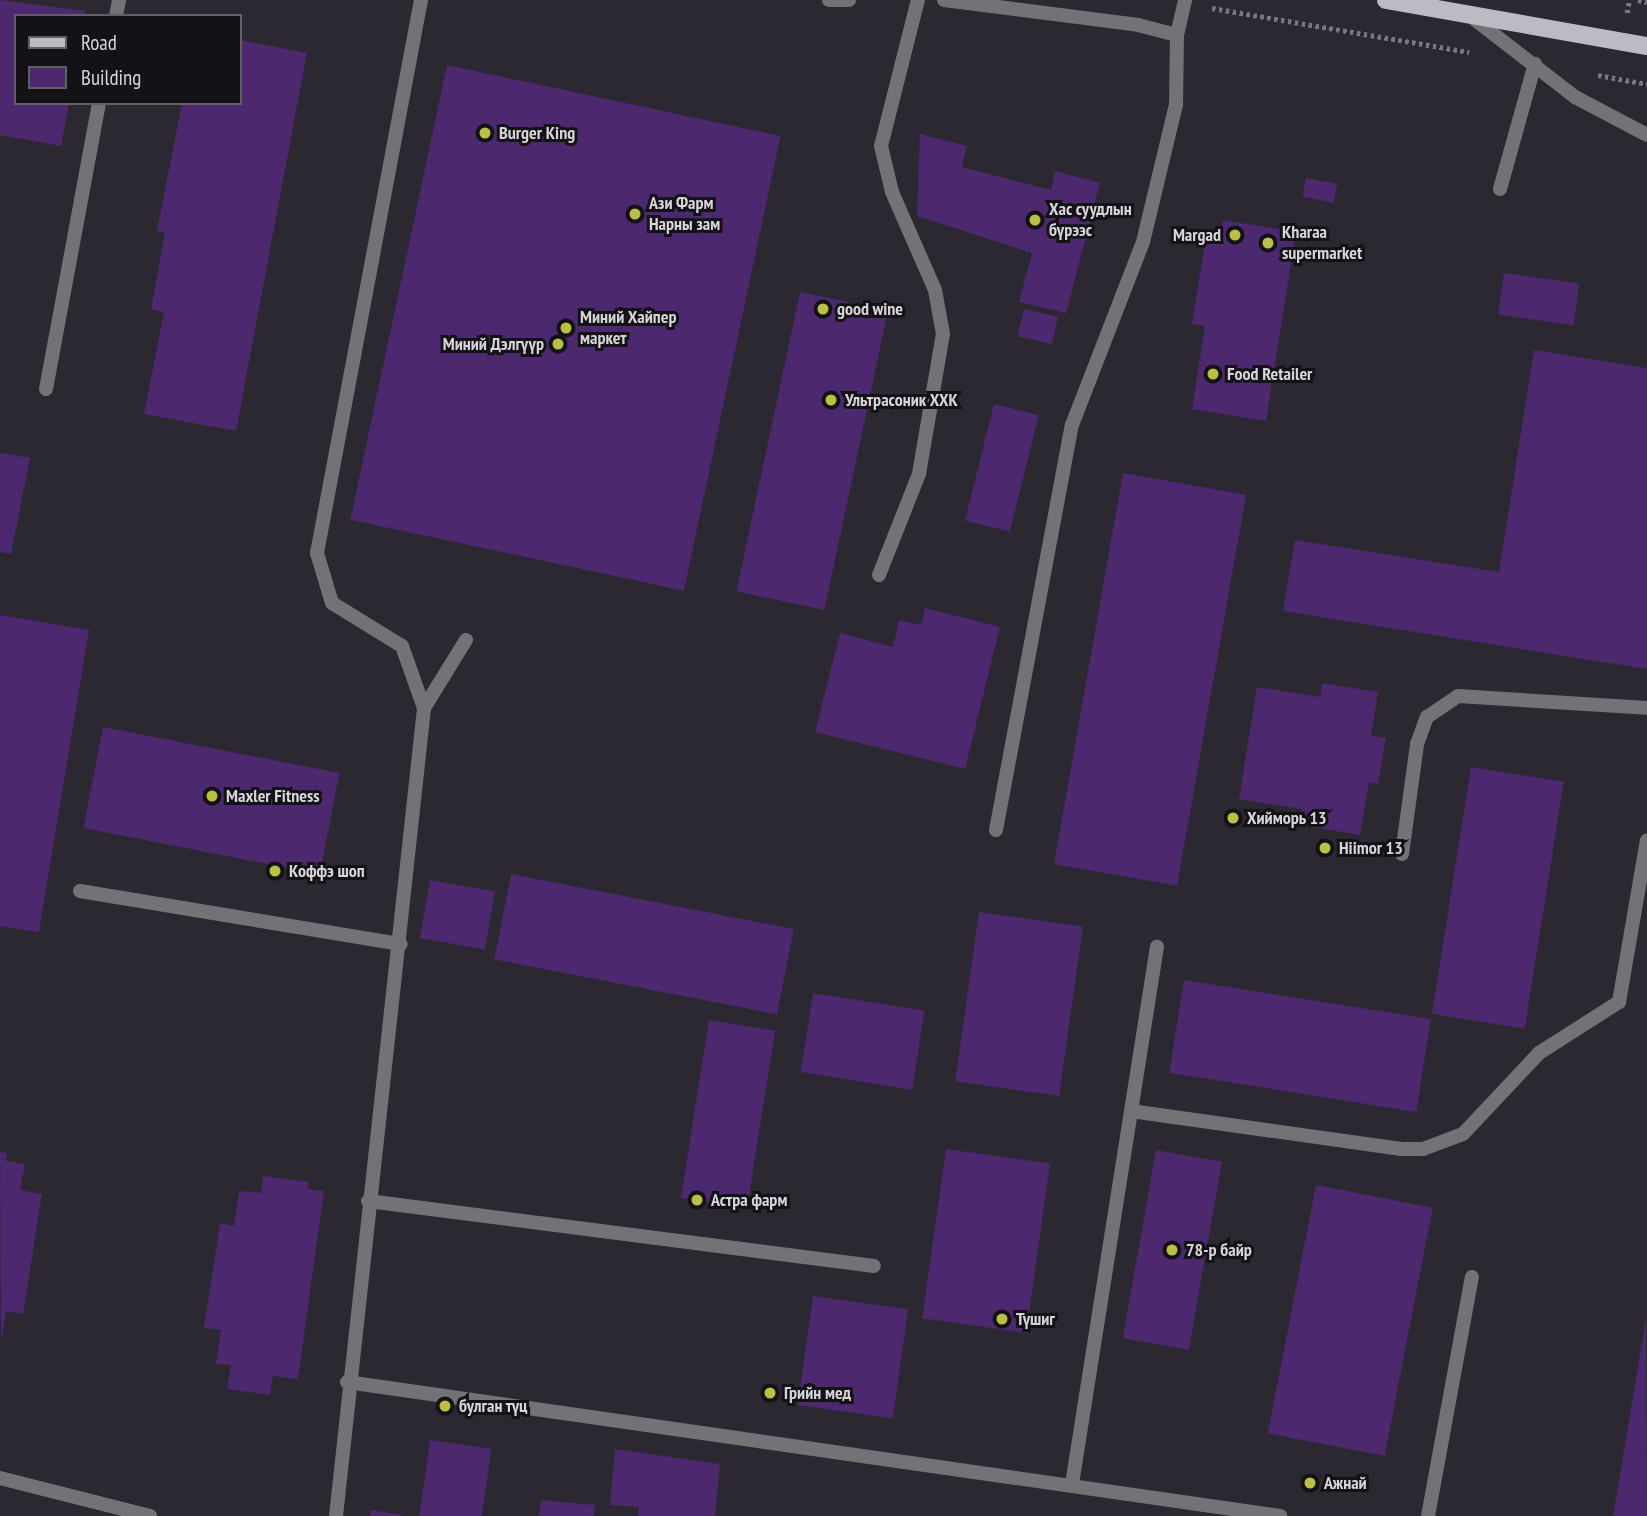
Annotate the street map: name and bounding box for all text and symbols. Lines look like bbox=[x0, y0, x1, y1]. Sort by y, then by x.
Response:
legend bbox=[14, 14, 242, 105]
text: Road bbox=[81, 29, 117, 56]
text: Building bbox=[81, 64, 141, 91]
place label: Burger King bbox=[499, 122, 575, 144]
marker: Burger King bbox=[477, 125, 493, 141]
place label: Ази Фарм Нарны зам bbox=[649, 193, 720, 235]
place label: Хас суудлын бүрээс bbox=[1049, 199, 1132, 242]
marker: Ази Фарм Нарны зам bbox=[627, 206, 643, 222]
marker: Хас суудлын бүрээс bbox=[1027, 212, 1043, 228]
place label: Kharaa supermarket bbox=[1282, 222, 1362, 264]
place label: Margad bbox=[1173, 224, 1221, 246]
marker: Margad bbox=[1227, 227, 1243, 243]
marker: Kharaa supermarket bbox=[1260, 235, 1276, 251]
place label: good wine bbox=[837, 298, 903, 320]
marker: good wine bbox=[815, 301, 831, 317]
place label: Миний Хайпер маркет bbox=[580, 307, 677, 350]
marker: Миний Хайпер маркет bbox=[558, 320, 574, 336]
place label: Миний Дэлгүүр bbox=[443, 333, 544, 355]
marker: Миний Дэлгүүр bbox=[550, 336, 566, 352]
place label: Food Retailer bbox=[1227, 363, 1312, 385]
marker: Food Retailer bbox=[1205, 366, 1221, 382]
place label: Ультрасоник ХХК bbox=[845, 389, 958, 411]
marker: Ультрасоник ХХК bbox=[823, 392, 839, 408]
place label: Maxler Fitness bbox=[226, 785, 320, 807]
marker: Maxler Fitness bbox=[204, 788, 220, 804]
place label: Хийморь 13 bbox=[1247, 807, 1327, 829]
marker: Хийморь 13 bbox=[1225, 810, 1241, 826]
place label: Hiimor 13 bbox=[1339, 837, 1403, 859]
marker: Hiimor 13 bbox=[1317, 840, 1333, 856]
place label: Коффэ шоп bbox=[289, 860, 365, 882]
marker: Коффэ шоп bbox=[267, 863, 283, 879]
place label: Астра фарм bbox=[711, 1189, 787, 1211]
marker: Астра фарм bbox=[689, 1192, 705, 1208]
place label: 78-р байр bbox=[1186, 1239, 1252, 1261]
marker: 78-р байр bbox=[1164, 1242, 1180, 1258]
place label: Түшиг bbox=[1016, 1308, 1055, 1330]
marker: Түшиг bbox=[994, 1311, 1010, 1327]
place label: Грийн мед bbox=[784, 1382, 851, 1404]
marker: Грийн мед bbox=[762, 1385, 778, 1401]
place label: булган түц bbox=[459, 1395, 528, 1417]
marker: булган түц bbox=[437, 1398, 453, 1414]
place label: Ажнай bbox=[1324, 1472, 1367, 1494]
marker: Ажнай bbox=[1302, 1475, 1318, 1491]

